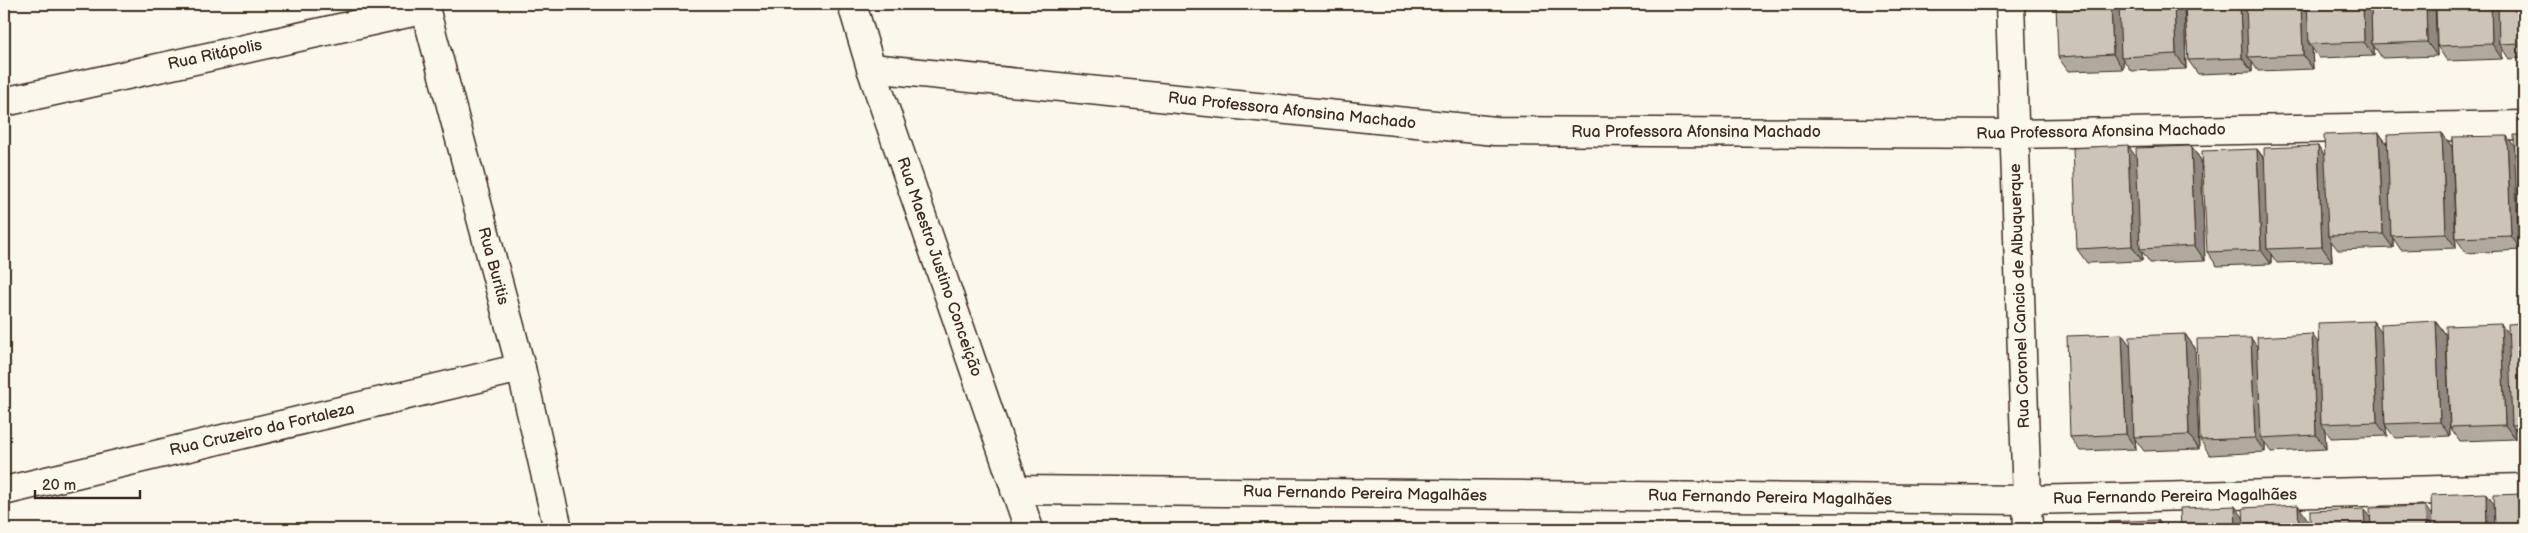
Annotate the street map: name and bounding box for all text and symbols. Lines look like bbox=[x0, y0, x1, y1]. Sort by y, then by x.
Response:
street label: Rua Ritápolis bbox=[166, 36, 264, 74]
street label: Rua Professora Afonsina Machado bbox=[1167, 89, 1417, 133]
street label: Rua Professora Afonsina Machado bbox=[1976, 120, 2226, 144]
street label: Rua Professora Afonsina Machado bbox=[1571, 123, 1821, 142]
street label: Rua Maestro Justino Conceição bbox=[892, 155, 986, 379]
street label: Rua Coronel Cancio de Albuquerque bbox=[2006, 163, 2034, 429]
street label: Rua Buritis bbox=[474, 225, 513, 307]
street label: Rua Cruzeiro da Fortaleza bbox=[168, 400, 356, 460]
scale bar bbox=[35, 468, 140, 500]
text: 20 m bbox=[42, 476, 76, 495]
street label: Rua Fernando Pereira Magalhães bbox=[1243, 482, 1487, 506]
street label: Rua Fernando Pereira Magalhães bbox=[2053, 485, 2297, 509]
street label: Rua Fernando Pereira Magalhães bbox=[1648, 486, 1892, 510]

